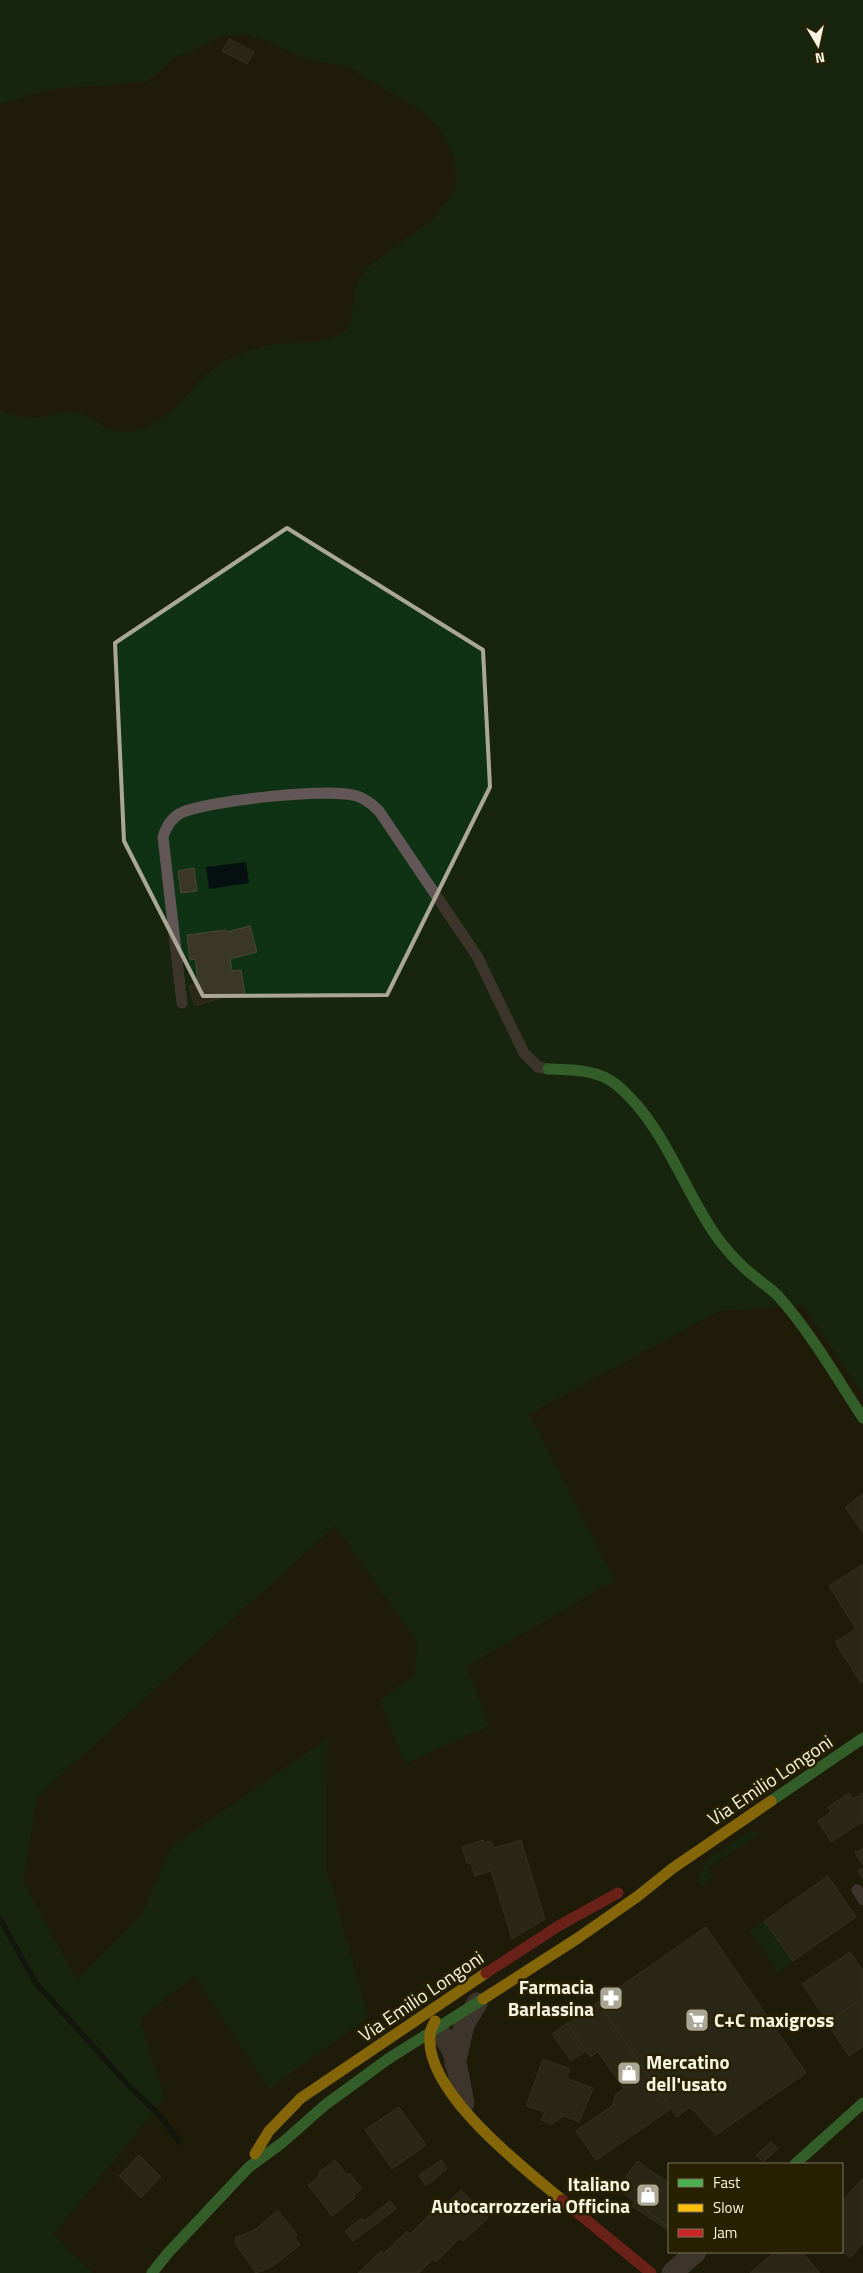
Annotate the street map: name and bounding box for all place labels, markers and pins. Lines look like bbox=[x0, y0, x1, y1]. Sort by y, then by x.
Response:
place label: Farmacia Barlassina bbox=[508, 1972, 594, 2023]
pharmacy icon: Farmacia Barlassina bbox=[598, 1985, 624, 2011]
place label: C+C maxigross bbox=[714, 2005, 834, 2034]
supermarket icon: C+C maxigross bbox=[684, 2007, 710, 2033]
place label: Mercatino dell'usato bbox=[646, 2047, 730, 2098]
shop icon: Mercatino dell'usato bbox=[616, 2060, 642, 2086]
place label: Italiano Autocarrozzeria Officina bbox=[431, 2169, 630, 2220]
shop icon: Italiano Autocarrozzeria Officina bbox=[635, 2182, 661, 2208]

